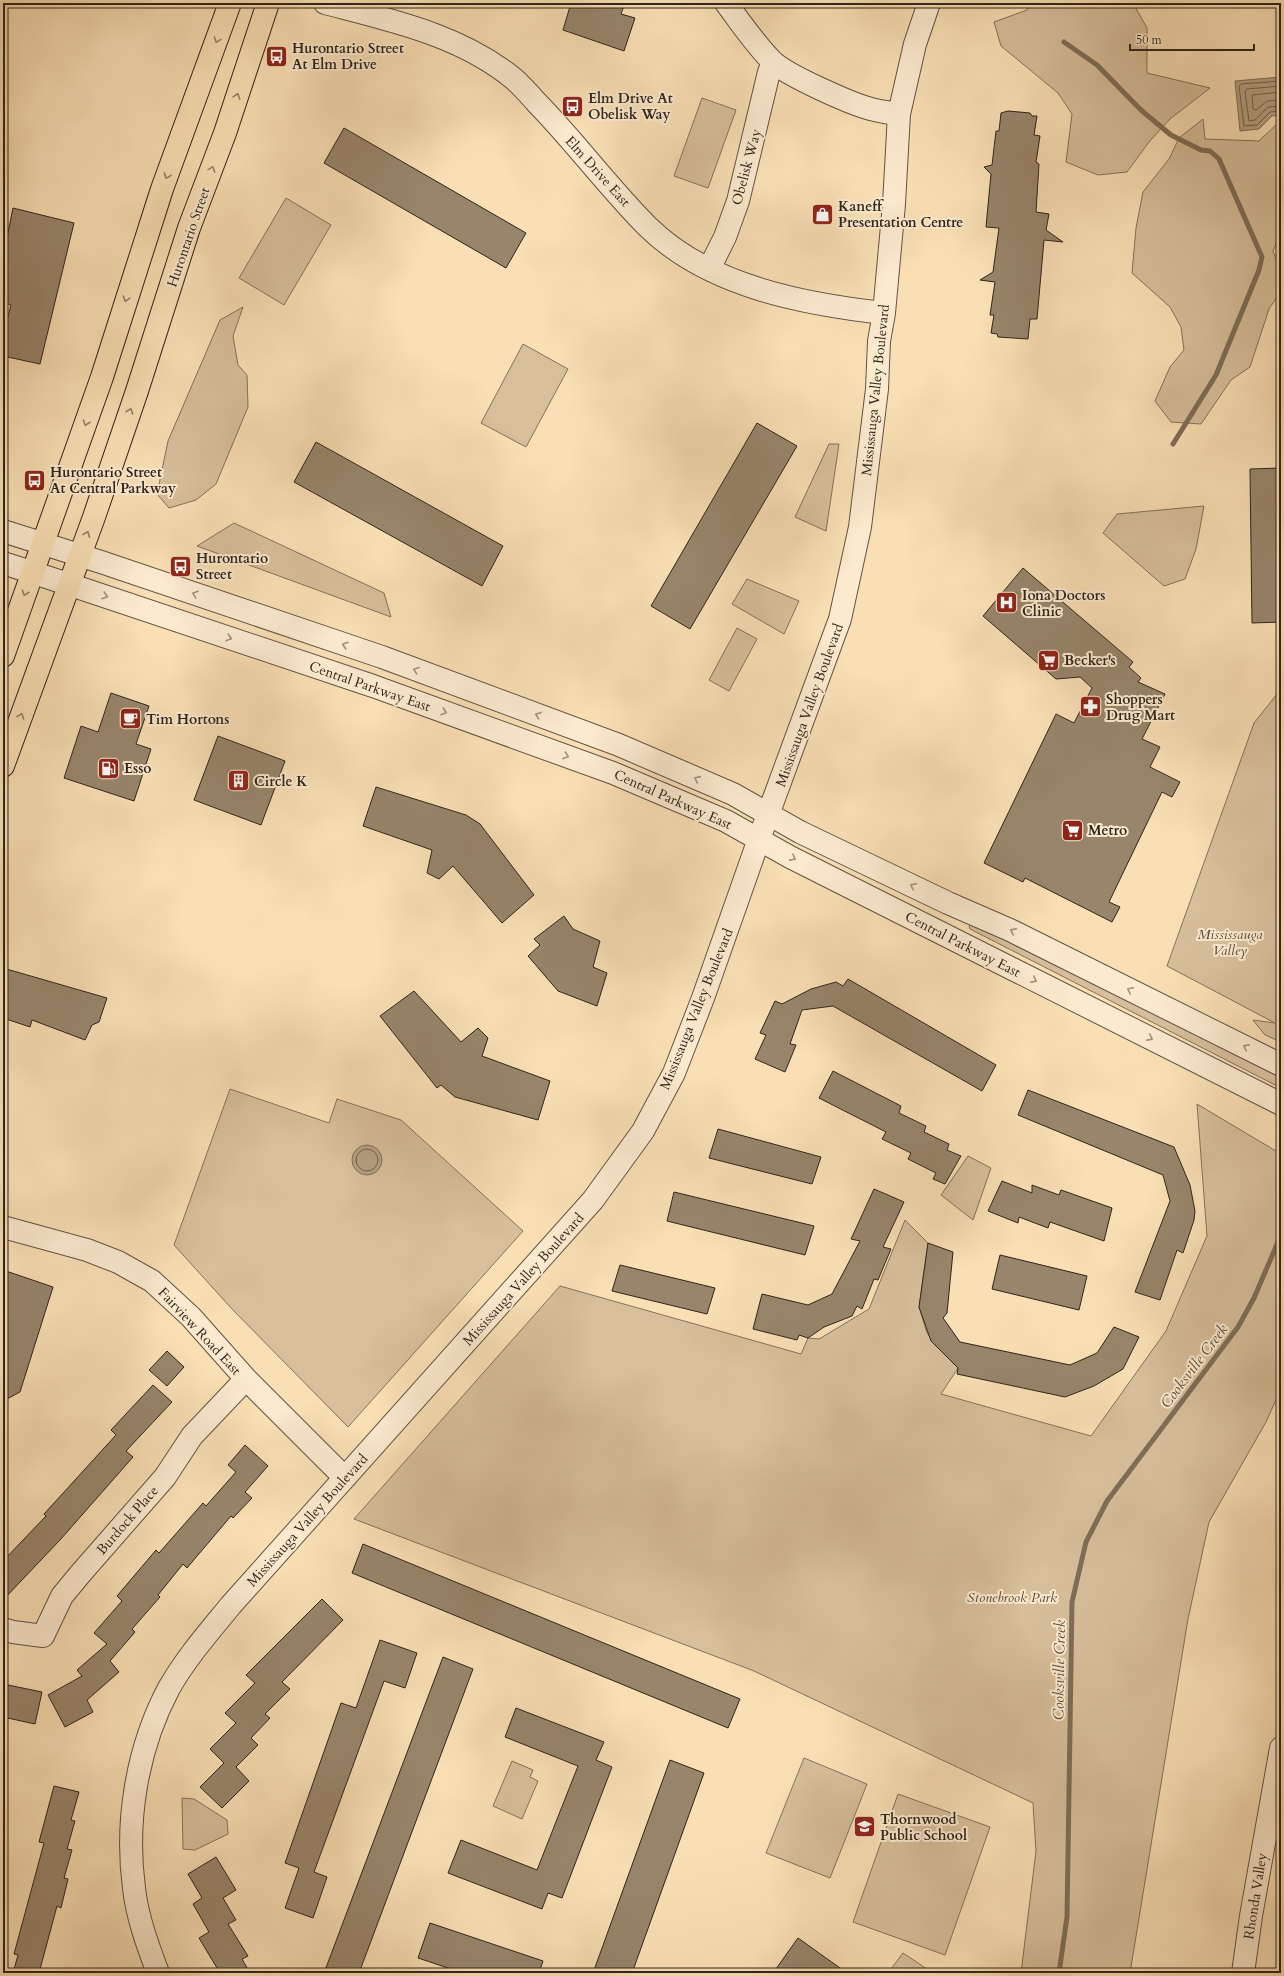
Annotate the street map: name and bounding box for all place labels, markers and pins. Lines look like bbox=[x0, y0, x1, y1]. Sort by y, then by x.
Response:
place label: Hurontario Street At Elm Drive bbox=[292, 39, 404, 74]
bus stop icon: Hurontario Street At Elm Drive bbox=[264, 43, 290, 69]
place label: Elm Drive At Obelisk Way bbox=[588, 89, 673, 124]
bus stop icon: Elm Drive At Obelisk Way bbox=[560, 93, 586, 119]
place label: Kaneff Presentation Centre bbox=[838, 197, 963, 232]
shop icon: Kaneff Presentation Centre bbox=[810, 201, 836, 227]
place label: Hurontario Street At Central Parkway bbox=[50, 463, 176, 498]
bus stop icon: Hurontario Street At Central Parkway bbox=[22, 467, 48, 493]
place label: Hurontario Street bbox=[196, 549, 268, 584]
bus stop icon: Hurontario Street bbox=[168, 553, 194, 579]
place label: Iona Doctors Clinic bbox=[1022, 586, 1105, 621]
hospital icon: Iona Doctors Clinic bbox=[993, 590, 1019, 616]
supermarket icon: Becker's bbox=[1035, 647, 1061, 673]
place label: Becker's bbox=[1064, 651, 1116, 670]
place label: Shoppers Drug Mart bbox=[1106, 690, 1175, 725]
pharmacy icon: Shoppers Drug Mart bbox=[1078, 694, 1104, 720]
cafe icon: Tim Hortons bbox=[117, 706, 143, 732]
place label: Tim Hortons bbox=[146, 710, 229, 729]
fuel station icon: Esso bbox=[96, 755, 122, 781]
place label: Esso bbox=[124, 759, 152, 778]
building icon: Circle K bbox=[226, 768, 252, 794]
place label: Circle K bbox=[254, 772, 308, 791]
supermarket icon: Metro bbox=[1059, 817, 1085, 843]
place label: Metro bbox=[1088, 821, 1127, 840]
place label: Thornwood Public School bbox=[880, 1810, 967, 1845]
school or university icon: Thornwood Public School bbox=[852, 1814, 878, 1840]

